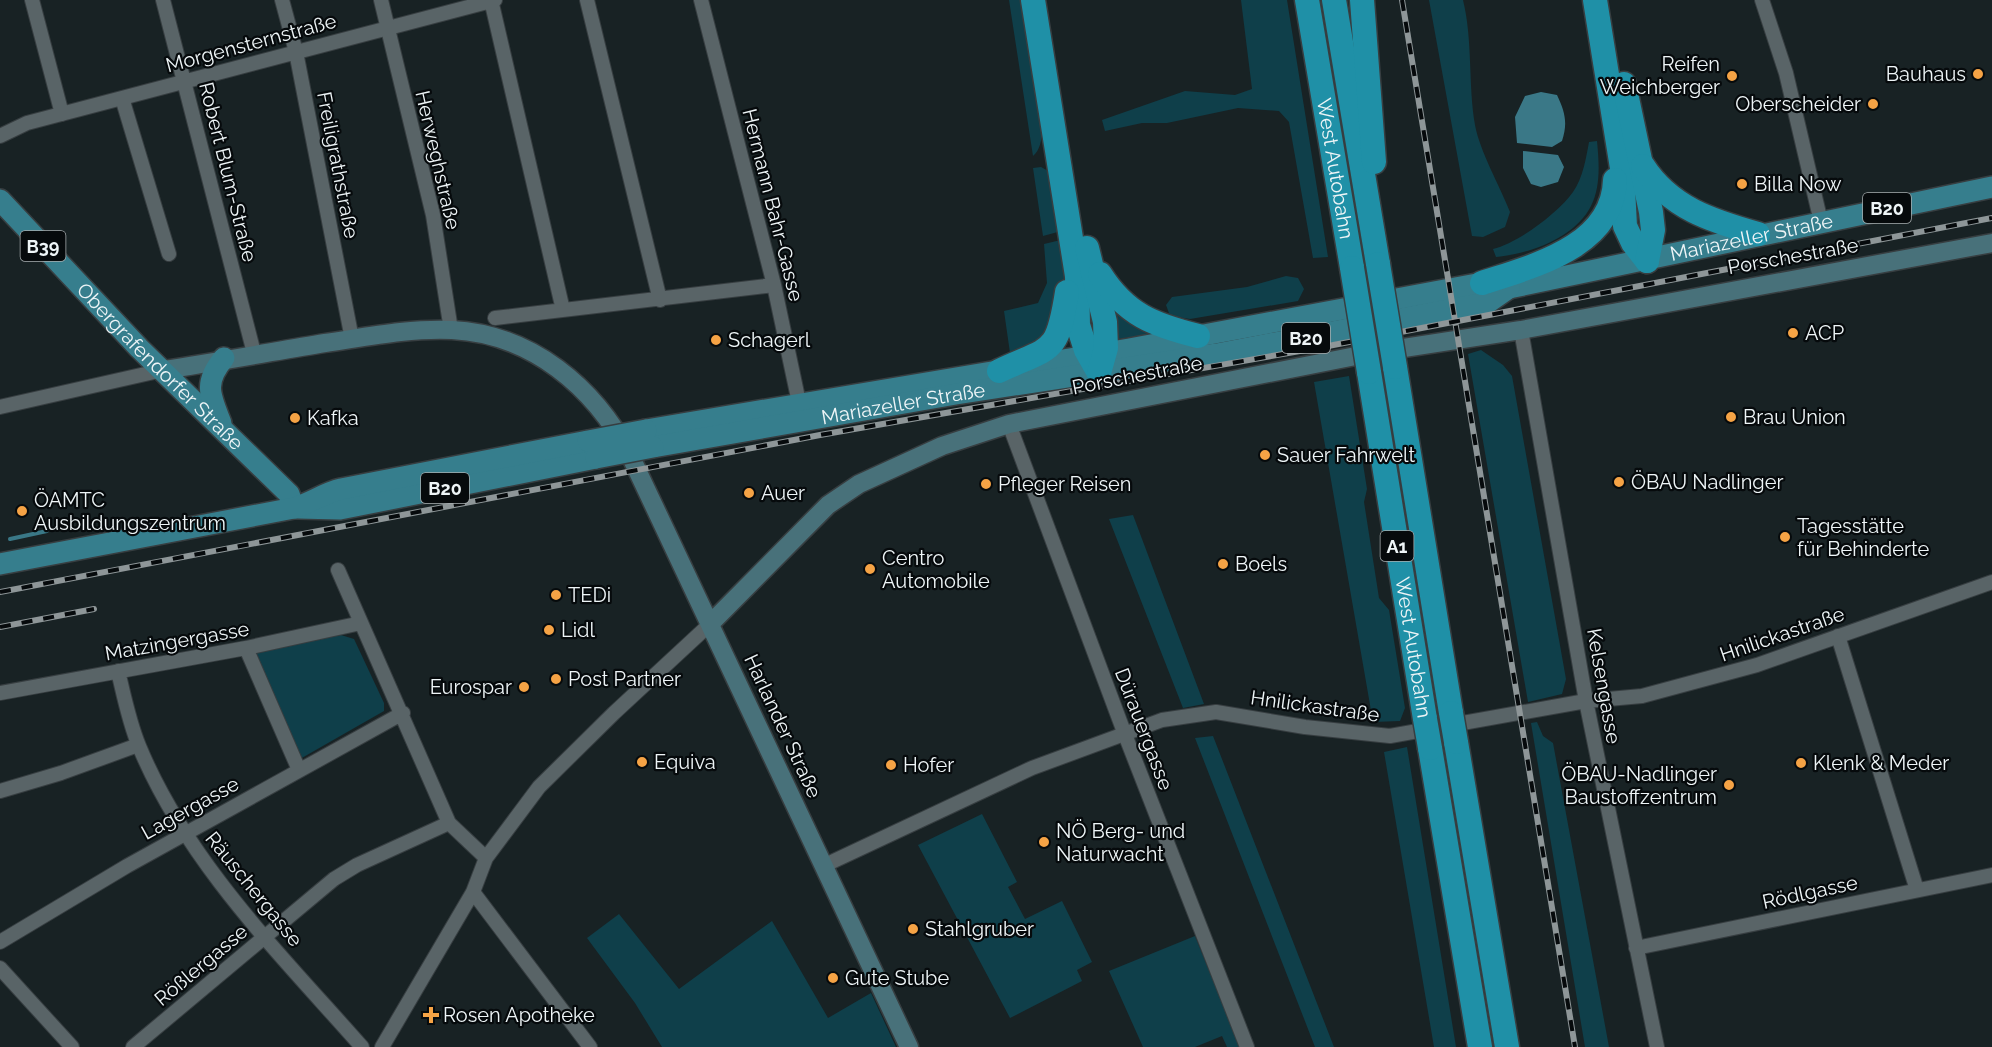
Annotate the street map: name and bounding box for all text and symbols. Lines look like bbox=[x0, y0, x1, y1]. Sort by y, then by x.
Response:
street label: Morgensternstraße bbox=[163, 9, 339, 77]
place label: Reifen Weichberger bbox=[1600, 52, 1720, 99]
place label: Bauhaus bbox=[1886, 62, 1966, 86]
marker: Bauhaus bbox=[1971, 67, 1985, 81]
marker: Reifen Weichberger bbox=[1725, 69, 1739, 83]
street label: Robert Blum-Straße bbox=[194, 80, 262, 265]
street label: Herweghstraße bbox=[410, 88, 466, 232]
street label: Freiligrathstraße bbox=[312, 90, 364, 241]
place label: Oberscheider bbox=[1735, 92, 1861, 116]
street label: West Autobahn bbox=[1312, 96, 1359, 241]
marker: Oberscheider bbox=[1866, 97, 1880, 111]
street label: Hermann Bahr-Gasse bbox=[737, 106, 809, 304]
place label: Billa Now bbox=[1754, 172, 1842, 196]
marker: Billa Now bbox=[1735, 177, 1749, 191]
road number: B20 bbox=[1863, 193, 1911, 223]
street label: Mariazeller Straße bbox=[1668, 209, 1835, 266]
road number: B39 bbox=[20, 231, 66, 261]
street label: Porschestraße bbox=[1726, 233, 1860, 279]
street label: Obergrafendorfer Straße bbox=[72, 278, 249, 455]
place label: ACP bbox=[1805, 321, 1844, 345]
road number: B20 bbox=[1282, 323, 1330, 353]
marker: ACP bbox=[1786, 326, 1800, 340]
place label: Schagerl bbox=[728, 328, 811, 352]
marker: Schagerl bbox=[709, 333, 723, 347]
street label: Porschestraße bbox=[1070, 351, 1204, 399]
street label: Mariazeller Straße bbox=[820, 378, 987, 429]
place label: Brau Union bbox=[1743, 405, 1846, 429]
place label: Kafka bbox=[307, 406, 359, 430]
marker: Brau Union bbox=[1724, 410, 1738, 424]
marker: Kafka bbox=[288, 411, 302, 425]
place label: Sauer Fahrwelt bbox=[1277, 443, 1415, 467]
marker: Sauer Fahrwelt bbox=[1258, 448, 1272, 462]
place label: ÖBAU Nadlinger bbox=[1631, 470, 1783, 494]
place label: Pfleger Reisen bbox=[998, 472, 1132, 496]
road number: B20 bbox=[421, 473, 469, 503]
marker: ÖBAU Nadlinger bbox=[1612, 475, 1626, 489]
marker: Pfleger Reisen bbox=[979, 477, 993, 491]
place label: Auer bbox=[761, 481, 805, 505]
marker: Auer bbox=[742, 486, 756, 500]
place label: ÖAMTC Ausbildungszentrum bbox=[34, 488, 226, 535]
marker: ÖAMTC Ausbildungszentrum bbox=[15, 504, 29, 518]
place label: Tagesstätte für Behinderte bbox=[1797, 514, 1930, 561]
marker: Tagesstätte für Behinderte bbox=[1778, 530, 1792, 544]
road number: A1 bbox=[1380, 531, 1414, 561]
place label: Centro Automobile bbox=[882, 546, 990, 593]
place label: Boels bbox=[1235, 552, 1287, 576]
marker: Boels bbox=[1216, 557, 1230, 571]
marker: Centro Automobile bbox=[863, 562, 877, 576]
street label: West Autobahn bbox=[1390, 575, 1437, 720]
place label: TEDi bbox=[568, 583, 611, 607]
marker: TEDi bbox=[549, 588, 563, 602]
street label: Hnilickastraße bbox=[1717, 601, 1848, 667]
street label: Matzingergasse bbox=[103, 616, 251, 665]
place label: Lidl bbox=[561, 618, 595, 642]
marker: Lidl bbox=[542, 623, 556, 637]
street label: Kelsengasse bbox=[1582, 626, 1626, 746]
street label: Harlander Straße bbox=[739, 650, 827, 802]
street label: Dürauergasse bbox=[1110, 665, 1178, 794]
place label: Post Partner bbox=[568, 667, 681, 691]
marker: Post Partner bbox=[549, 672, 563, 686]
place label: Eurospar bbox=[430, 675, 512, 699]
marker: Eurospar bbox=[517, 680, 531, 694]
street label: Hnilickastraße bbox=[1249, 685, 1381, 727]
place label: Equiva bbox=[654, 750, 716, 774]
place label: Klenk & Meder bbox=[1813, 751, 1949, 775]
place label: Hofer bbox=[903, 753, 954, 777]
marker: Equiva bbox=[635, 755, 649, 769]
marker: Klenk & Meder bbox=[1794, 756, 1808, 770]
marker: Hofer bbox=[884, 758, 898, 772]
place label: ÖBAU-Nadlinger Baustoffzentrum bbox=[1561, 762, 1717, 809]
street label: Lagergasse bbox=[137, 771, 243, 845]
marker: ÖBAU-Nadlinger Baustoffzentrum bbox=[1722, 778, 1736, 792]
place label: NÖ Berg- und Naturwacht bbox=[1056, 819, 1185, 866]
street label: Räuschergasse bbox=[200, 827, 308, 951]
marker: NÖ Berg- und Naturwacht bbox=[1037, 835, 1051, 849]
street label: Rödlgasse bbox=[1760, 870, 1860, 914]
place label: Stahlgruber bbox=[925, 917, 1034, 941]
street label: Rößlergasse bbox=[150, 919, 253, 1011]
marker: Stahlgruber bbox=[906, 922, 920, 936]
place label: Gute Stube bbox=[845, 966, 949, 990]
marker: Gute Stube bbox=[826, 971, 840, 985]
place label: Rosen Apotheke bbox=[443, 1003, 595, 1027]
marker: Rosen Apotheke bbox=[424, 1008, 438, 1022]

